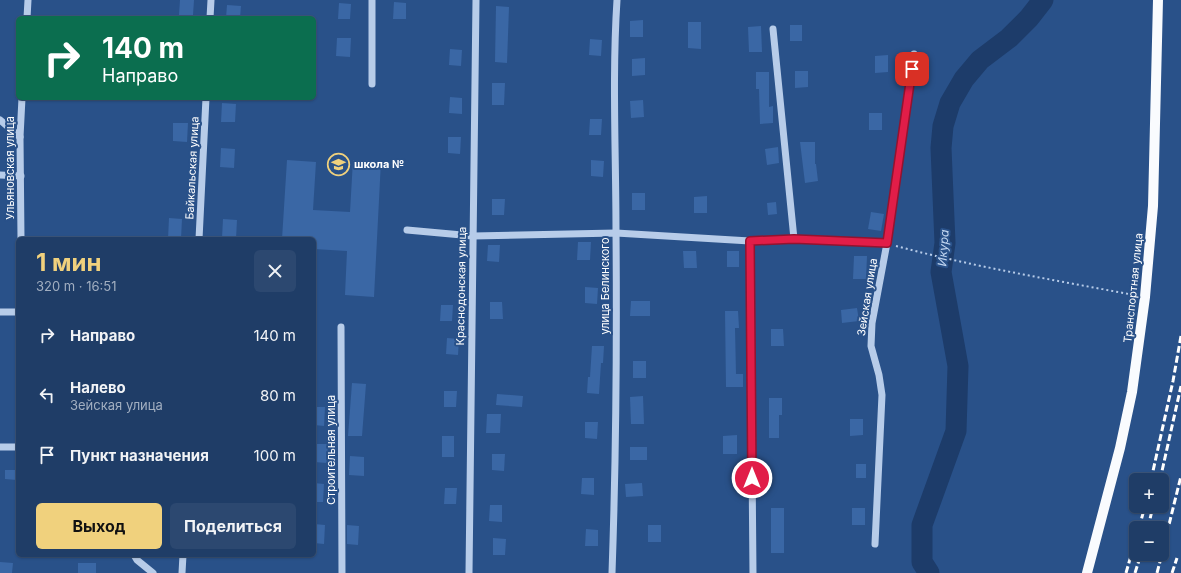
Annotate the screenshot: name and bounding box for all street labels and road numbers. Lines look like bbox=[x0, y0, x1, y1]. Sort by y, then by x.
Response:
street label: Ульяновская улица bbox=[3, 116, 17, 220]
street label: Байкальская улица bbox=[182, 116, 202, 220]
street label: Краснодонская улица bbox=[453, 227, 469, 345]
street label: Транспортная улица bbox=[1120, 232, 1146, 344]
street label: улица Белинского bbox=[598, 237, 612, 335]
street label: Зейская улица bbox=[854, 257, 880, 337]
street label: Строительная улица bbox=[324, 395, 338, 505]

